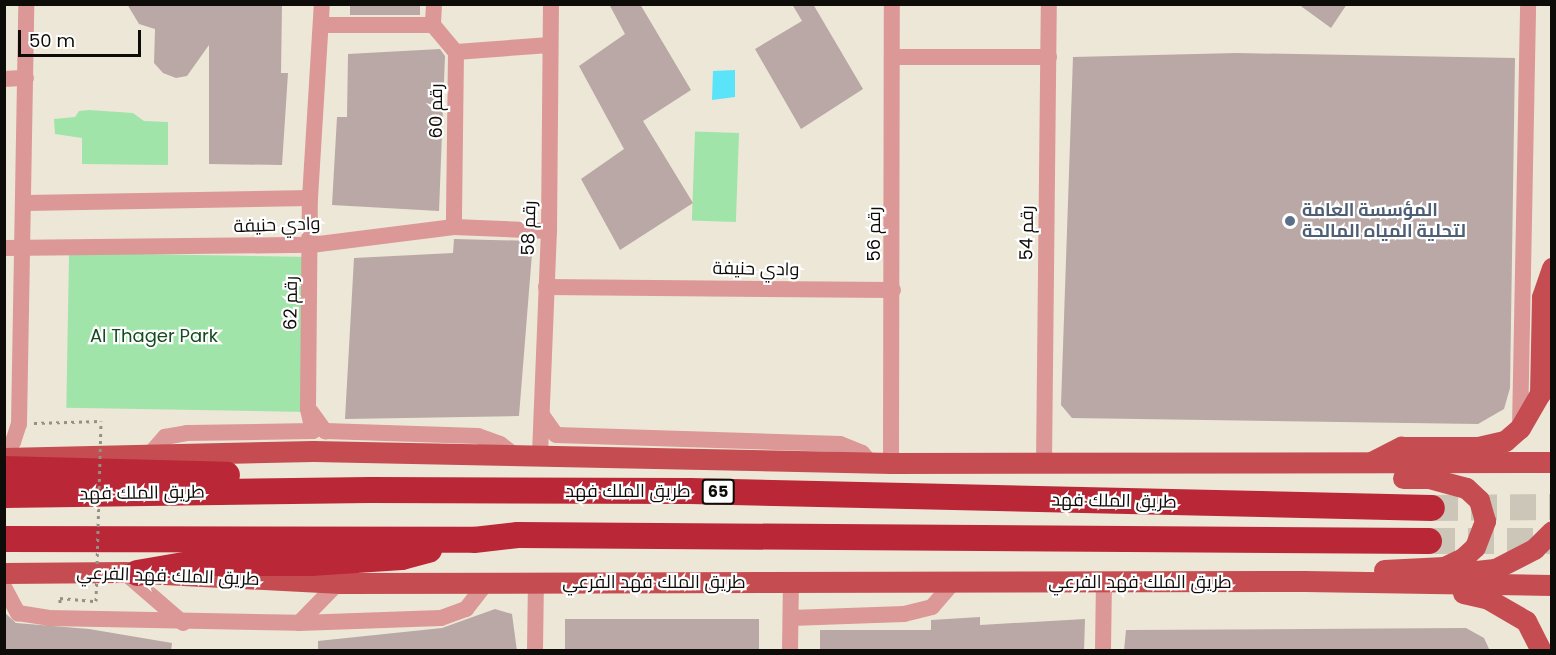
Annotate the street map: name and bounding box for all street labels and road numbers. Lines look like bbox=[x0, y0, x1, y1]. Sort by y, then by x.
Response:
street label: رقم 60 bbox=[425, 83, 447, 139]
street label: رقم 58 bbox=[517, 200, 541, 256]
street label: رقم 54 bbox=[1016, 205, 1038, 261]
street label: رقم 56 bbox=[863, 206, 885, 262]
street label: وادي حنيفة bbox=[233, 213, 321, 237]
street label: وادي حنيفة bbox=[712, 257, 800, 281]
street label: رقم 62 bbox=[280, 276, 302, 330]
road number: 65 bbox=[702, 479, 734, 505]
street label: طريق الملك فهد bbox=[565, 480, 691, 502]
street label: طريق الملك فهد bbox=[79, 481, 205, 505]
street label: طريق الملك فهد bbox=[1051, 489, 1177, 513]
street label: طريق الملك فهد الفرعي bbox=[76, 562, 260, 590]
street label: طريق الملك فهد الفرعي bbox=[562, 571, 746, 593]
street label: طريق الملك فهد الفرعي bbox=[1048, 571, 1232, 593]

